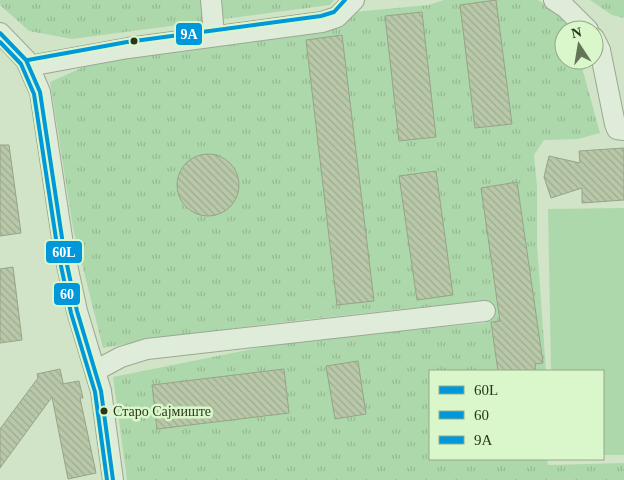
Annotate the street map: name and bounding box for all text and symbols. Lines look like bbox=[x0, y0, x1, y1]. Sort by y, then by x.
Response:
north arrow bbox=[554, 20, 604, 70]
line badge: 9A bbox=[175, 22, 203, 46]
text: N bbox=[570, 24, 583, 41]
text: 9A bbox=[180, 27, 198, 42]
unlabelled marker bbox=[129, 36, 139, 46]
line badge: 60L bbox=[45, 240, 83, 264]
text: 60L bbox=[52, 245, 76, 260]
line badge: 60 bbox=[53, 282, 81, 306]
text: 60 bbox=[60, 287, 74, 302]
legend bbox=[429, 370, 604, 460]
text: 60L bbox=[474, 382, 498, 398]
place label: Старо Сајмиште bbox=[113, 404, 211, 419]
marker: Старо Сајмиште bbox=[99, 406, 109, 416]
text: 60 bbox=[474, 407, 489, 423]
text: 9A bbox=[474, 432, 493, 448]

